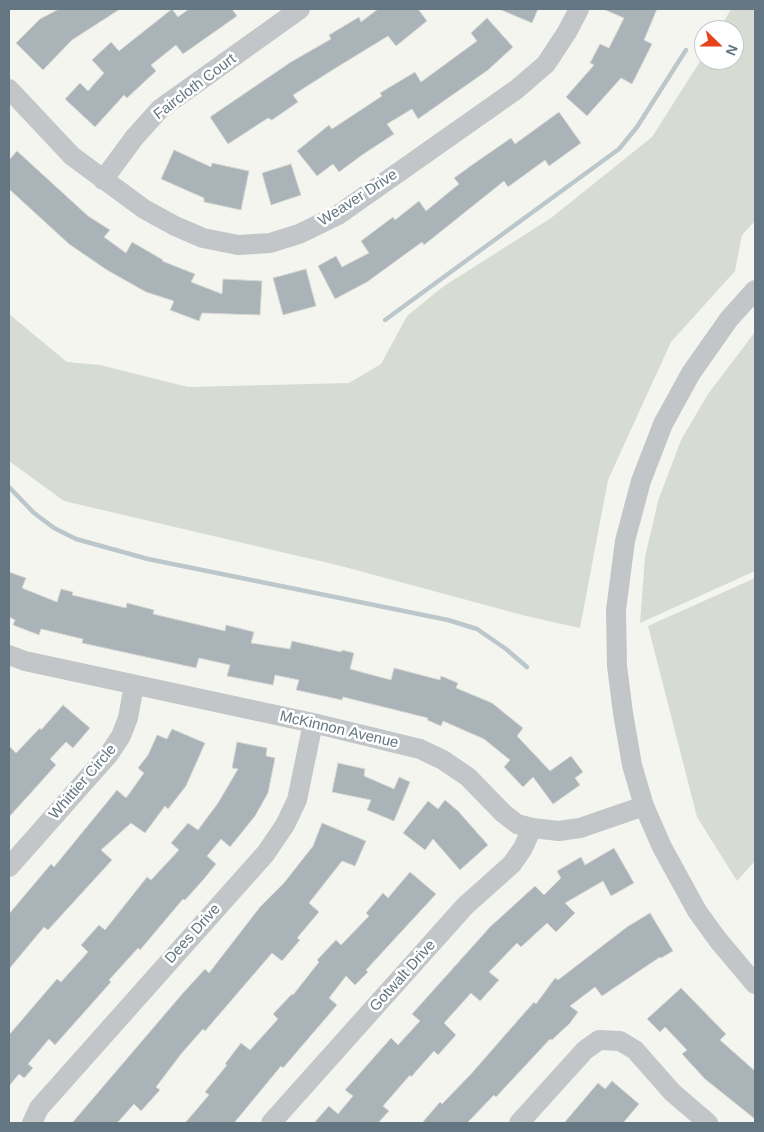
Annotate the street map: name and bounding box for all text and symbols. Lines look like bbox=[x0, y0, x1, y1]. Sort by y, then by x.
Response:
north arrow bbox=[694, 20, 744, 70]
text: N bbox=[723, 43, 741, 58]
street label: Faircloth Court bbox=[150, 50, 240, 124]
street label: Weaver Drive bbox=[315, 166, 401, 230]
street label: McKinnon Avenue bbox=[278, 708, 400, 752]
street label: Whittier Circle bbox=[46, 741, 120, 823]
street label: Dees Drive bbox=[161, 900, 225, 968]
street label: Gotwalt Drive bbox=[366, 937, 440, 1015]

